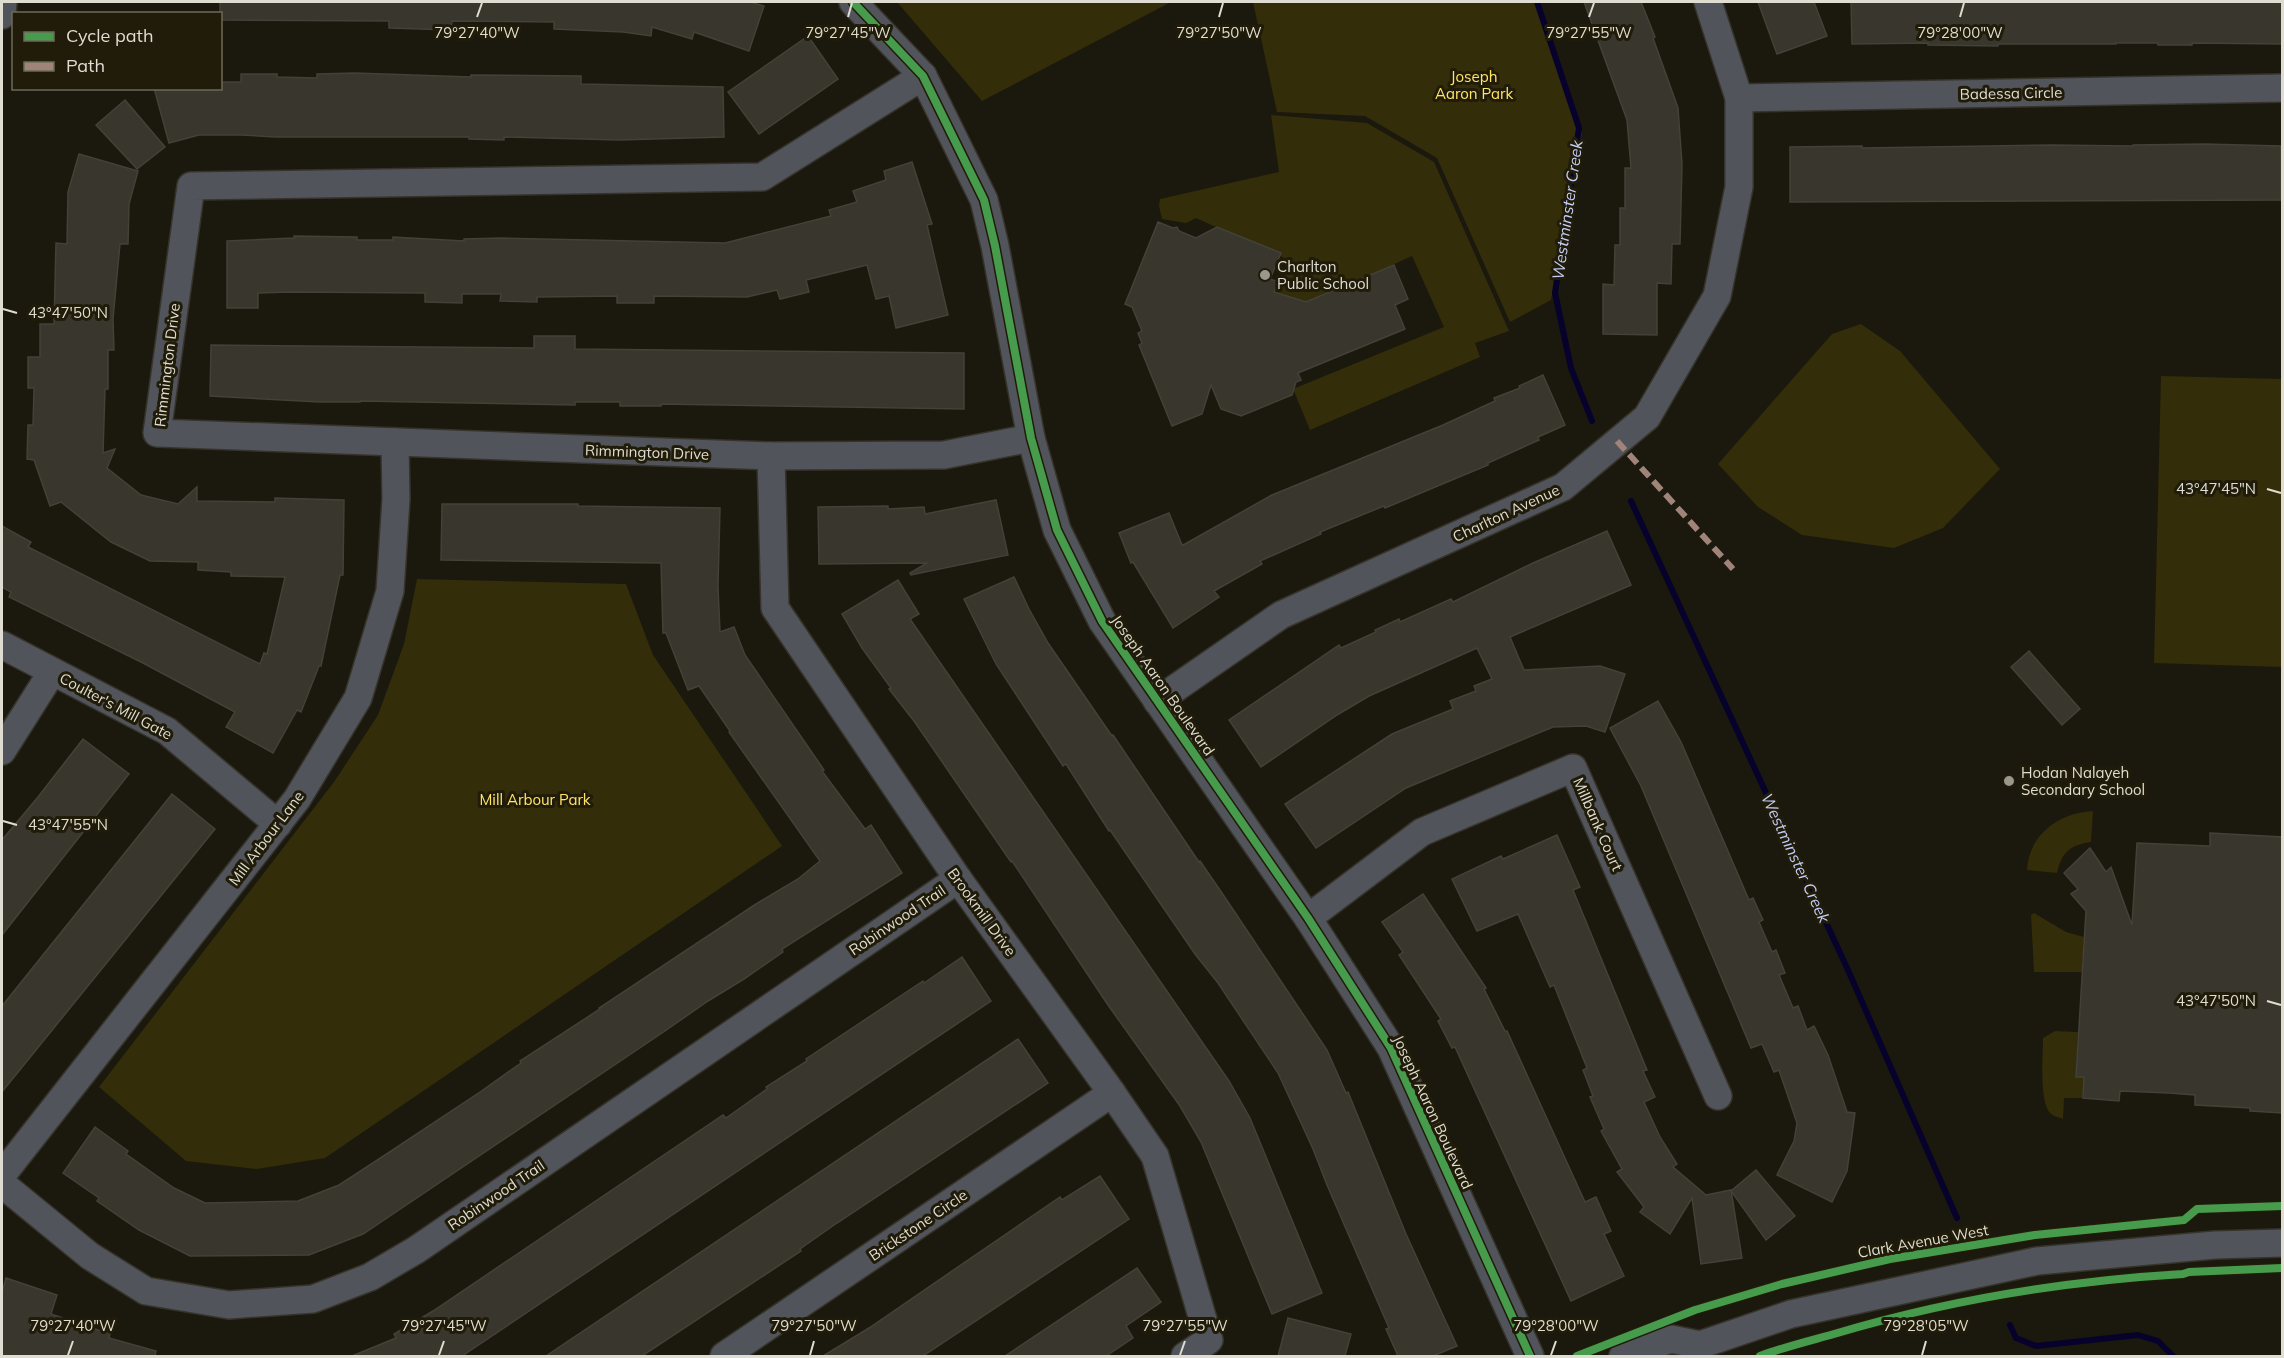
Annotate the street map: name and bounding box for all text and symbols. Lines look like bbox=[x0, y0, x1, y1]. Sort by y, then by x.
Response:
legend bbox=[12, 12, 222, 90]
text: 79°27'40"W bbox=[434, 23, 520, 42]
text: 79°27'45"W bbox=[805, 23, 891, 42]
text: 79°27'50"W bbox=[1176, 23, 1262, 42]
text: 79°27'55"W bbox=[1546, 23, 1632, 42]
text: 79°28'00"W bbox=[1917, 23, 2003, 42]
text: Cycle path bbox=[66, 24, 153, 47]
text: Path bbox=[66, 54, 105, 77]
park label: Joseph Aaron Park bbox=[1435, 67, 1513, 103]
street label: Badessa Circle bbox=[1960, 83, 2062, 103]
water label: Westminster Creek bbox=[1547, 138, 1587, 281]
place label: Charlton Public School bbox=[1277, 257, 1369, 293]
marker: Charlton Public School bbox=[1258, 268, 1272, 282]
street label: Rimmington Drive bbox=[150, 302, 184, 428]
text: 43°47'50"N bbox=[28, 303, 108, 322]
street label: Rimmington Drive bbox=[585, 440, 709, 464]
text: 43°47'45"N bbox=[2176, 479, 2256, 498]
street label: Charlton Avenue bbox=[1450, 480, 1562, 546]
street label: Joseph Aaron Boulevard bbox=[1107, 611, 1219, 759]
street label: Coulter's Mill Gate bbox=[56, 668, 176, 744]
place label: Hodan Nalayeh Secondary School bbox=[2021, 763, 2145, 799]
street label: Millbank Court bbox=[1569, 774, 1627, 874]
marker: Hodan Nalayeh Secondary School bbox=[2002, 774, 2016, 788]
street label: Mill Arbour Lane bbox=[224, 787, 308, 889]
park label: Mill Arbour Park bbox=[479, 790, 591, 809]
water label: Westminster Creek bbox=[1757, 790, 1835, 927]
text: 43°47'55"N bbox=[28, 815, 108, 834]
street label: Brookmill Drive bbox=[944, 864, 1020, 960]
street label: Robinwood Trail bbox=[845, 881, 949, 959]
text: 43°47'50"N bbox=[2176, 991, 2256, 1010]
street label: Joseph Aaron Boulevard bbox=[1389, 1032, 1477, 1192]
street label: Robinwood Trail bbox=[444, 1156, 548, 1234]
street label: Brickstone Circle bbox=[865, 1185, 971, 1265]
street label: Clark Avenue West bbox=[1856, 1220, 1990, 1262]
text: 79°27'40"W bbox=[30, 1316, 116, 1335]
text: 79°27'45"W bbox=[401, 1316, 487, 1335]
text: 79°27'50"W bbox=[771, 1316, 857, 1335]
text: 79°27'55"W bbox=[1142, 1316, 1228, 1335]
text: 79°28'00"W bbox=[1513, 1316, 1599, 1335]
text: 79°28'05"W bbox=[1883, 1316, 1969, 1335]

